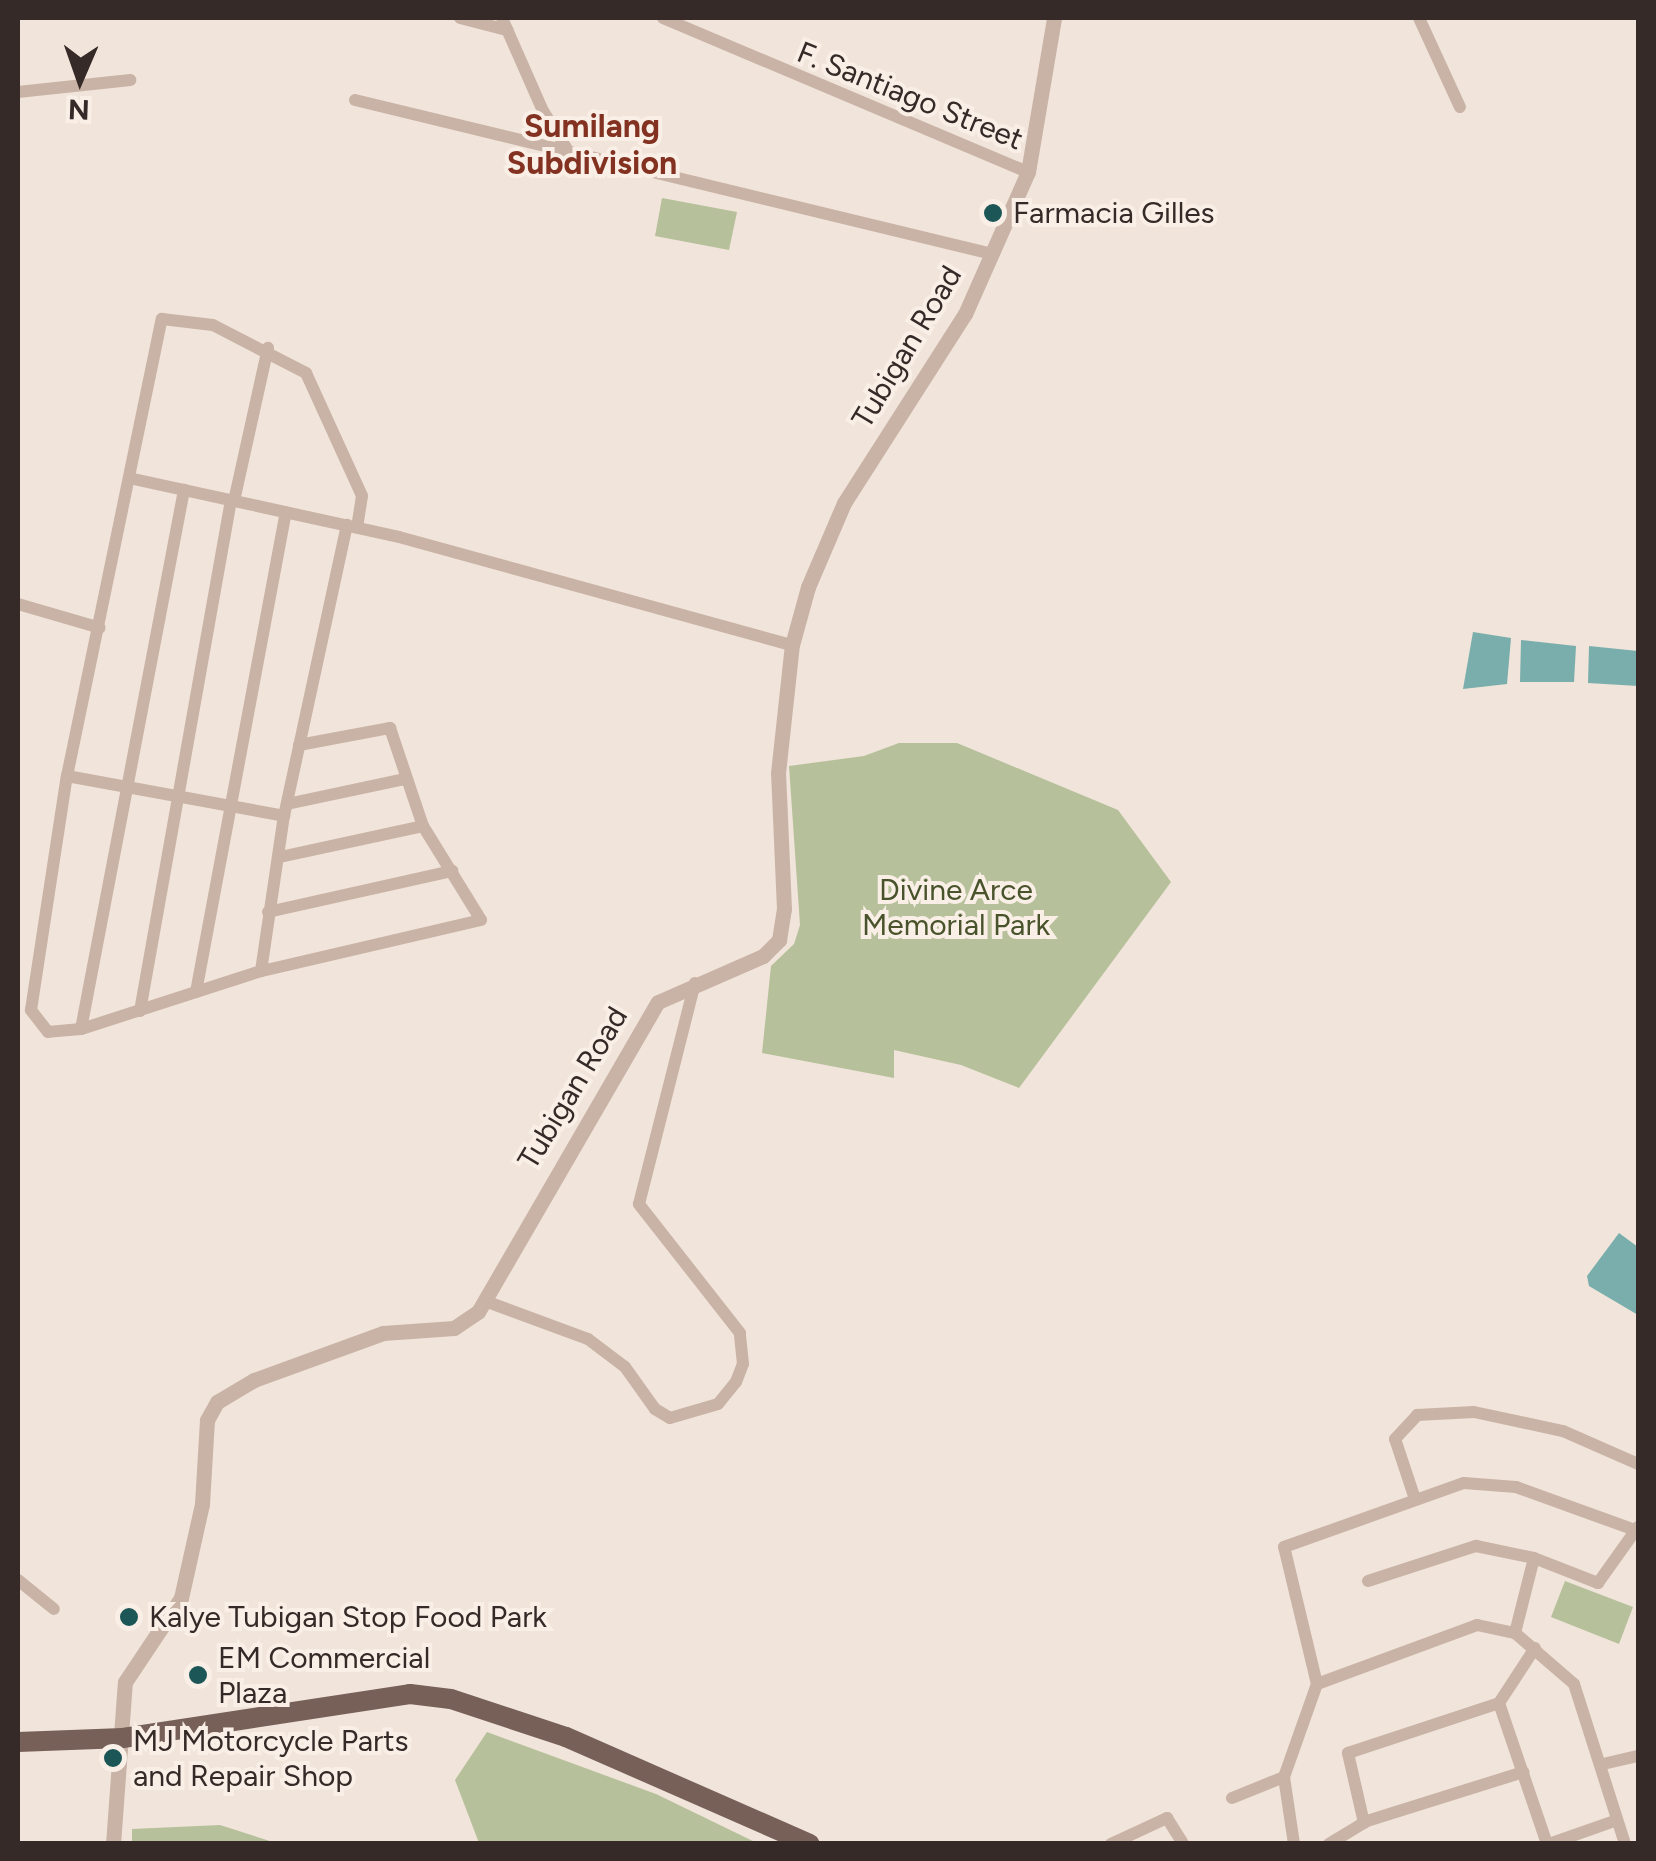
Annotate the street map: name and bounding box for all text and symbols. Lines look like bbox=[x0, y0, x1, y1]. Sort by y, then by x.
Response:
north arrow bbox=[30, 30, 130, 130]
street label: F. Santiago Street bbox=[792, 34, 1028, 158]
text: N bbox=[68, 93, 90, 127]
district label: Sumilang Subdivision bbox=[507, 108, 677, 183]
place label: Farmacia Gilles bbox=[1013, 195, 1215, 231]
marker: Farmacia Gilles bbox=[982, 202, 1004, 224]
street label: Tubigan Road bbox=[845, 259, 969, 435]
park label: Divine Arce Memorial Park bbox=[862, 872, 1050, 942]
street label: Tubigan Road bbox=[511, 1000, 635, 1176]
place label: Kalye Tubigan Stop Food Park bbox=[149, 1599, 547, 1635]
marker: Kalye Tubigan Stop Food Park bbox=[118, 1606, 140, 1628]
place label: EM Commercial Plaza bbox=[218, 1640, 430, 1710]
marker: EM Commercial Plaza bbox=[187, 1664, 209, 1686]
place label: MJ Motorcycle Parts and Repair Shop bbox=[133, 1723, 409, 1794]
marker: MJ Motorcycle Parts and Repair Shop bbox=[102, 1747, 124, 1769]

